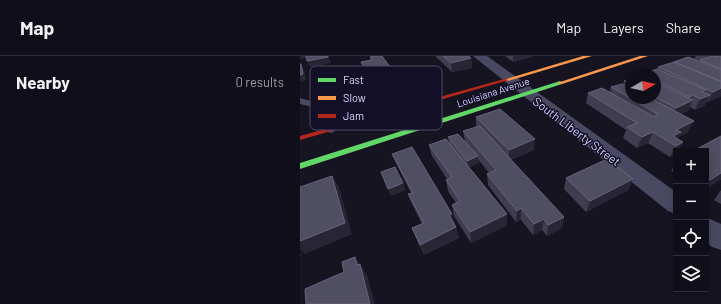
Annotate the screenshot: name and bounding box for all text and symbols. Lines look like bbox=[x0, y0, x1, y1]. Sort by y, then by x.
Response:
text: Map bbox=[20, 16, 54, 39]
text: Map bbox=[556, 19, 581, 36]
text: Layers bbox=[603, 19, 644, 36]
text: Share bbox=[666, 19, 701, 36]
legend bbox=[310, 66, 442, 130]
north arrow bbox=[625, 68, 661, 104]
text: Nearby bbox=[16, 72, 70, 92]
text: Fast bbox=[343, 73, 364, 86]
text: 0 results bbox=[235, 74, 284, 90]
street label: Louisiana Avenue bbox=[455, 75, 531, 109]
text: Slow bbox=[343, 91, 366, 104]
street label: South Liberty Street bbox=[531, 94, 623, 168]
text: Jam bbox=[343, 109, 364, 122]
map controls bbox=[673, 148, 709, 292]
button: + bbox=[673, 148, 709, 184]
button: − bbox=[673, 184, 709, 220]
button: locate bbox=[673, 220, 709, 256]
button: layers bbox=[673, 256, 709, 292]

